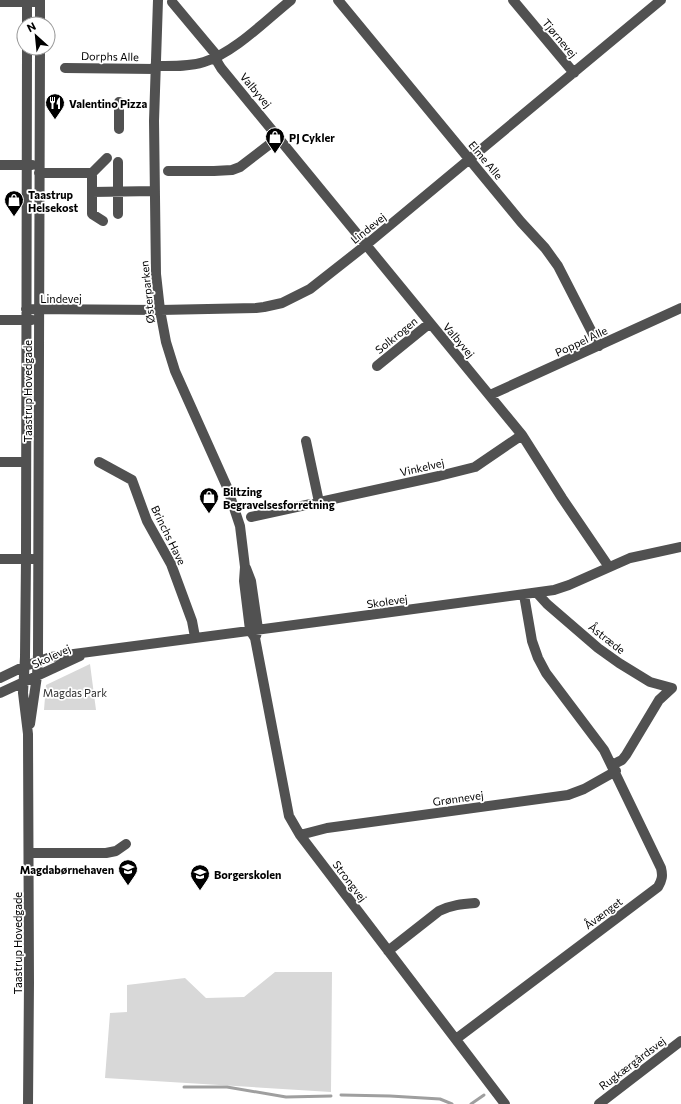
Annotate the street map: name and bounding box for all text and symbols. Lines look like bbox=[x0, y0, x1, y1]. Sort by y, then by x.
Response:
north arrow bbox=[16, 16, 56, 56]
street label: Tjørnevej bbox=[540, 16, 580, 60]
text: N bbox=[25, 19, 38, 34]
street label: Dorphs Alle bbox=[81, 49, 139, 63]
street label: Valbyvej bbox=[238, 70, 274, 110]
restaurant icon: Valentino Pizza bbox=[44, 92, 66, 120]
place label: Valentino Pizza bbox=[69, 97, 147, 110]
shop icon: PJ Cykler bbox=[264, 126, 286, 154]
place label: PJ Cykler bbox=[289, 131, 335, 145]
street label: Elme Alle bbox=[466, 138, 506, 182]
place label: Taastrup Helsekost bbox=[28, 188, 79, 214]
shop icon: Taastrup Helsekost bbox=[3, 189, 25, 217]
street label: Lindevej bbox=[348, 210, 388, 246]
street label: Østerparken bbox=[137, 260, 157, 324]
street label: Lindevej bbox=[40, 292, 82, 305]
street label: Solkrogen bbox=[372, 314, 420, 356]
street label: Valbyvej bbox=[441, 320, 477, 360]
street label: Poppel Alle bbox=[553, 323, 609, 359]
street label: Taastrup Hovedgade bbox=[21, 340, 34, 442]
street label: Vinkelvej bbox=[399, 456, 446, 478]
place label: Biltzing Begravelsesforretning bbox=[223, 485, 335, 511]
shop icon: Biltzing Begravelsesforretning bbox=[198, 486, 220, 514]
street label: Brinchs Have bbox=[149, 503, 189, 567]
street label: Skolevej bbox=[366, 592, 409, 610]
street label: Åstræde bbox=[586, 619, 629, 656]
street label: Skolevej bbox=[30, 641, 73, 671]
park label: Magdas Park bbox=[43, 686, 107, 699]
street label: Grønnevej bbox=[432, 788, 484, 808]
school or university icon: Magdabørnehaven bbox=[117, 858, 139, 886]
street label: Strongvej bbox=[330, 858, 370, 904]
place label: Magdabørnehaven bbox=[20, 863, 114, 876]
school or university icon: Borgerskolen bbox=[189, 863, 211, 891]
place label: Borgerskolen bbox=[214, 868, 281, 881]
street label: Taastrup Hovedgade bbox=[11, 892, 24, 994]
street label: Åvænget bbox=[581, 893, 625, 931]
street label: Rugkærgårdsvej bbox=[596, 1034, 668, 1092]

